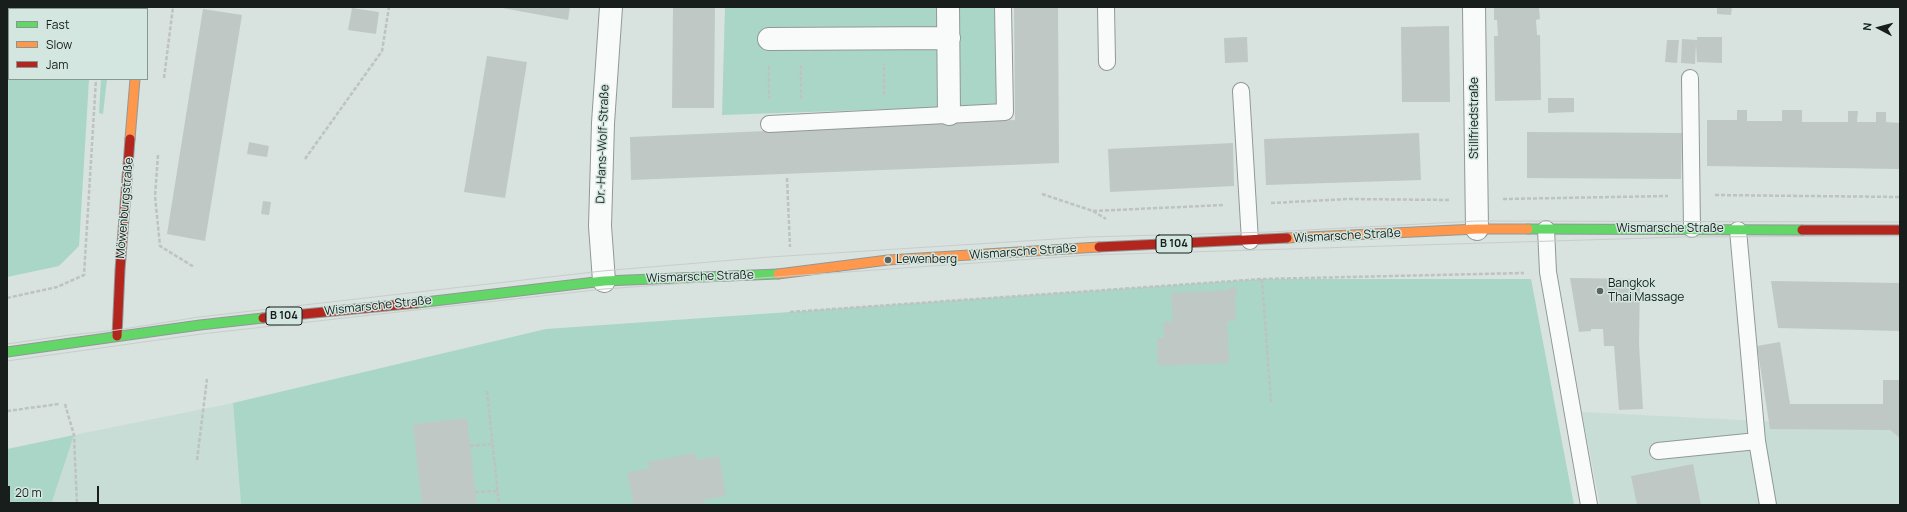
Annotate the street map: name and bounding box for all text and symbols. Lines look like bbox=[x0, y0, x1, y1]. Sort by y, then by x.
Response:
legend bbox=[8, 8, 148, 80]
north arrow bbox=[1859, 8, 1899, 48]
text: Fast bbox=[46, 16, 70, 33]
text: N bbox=[1859, 22, 1874, 31]
text: Slow bbox=[46, 36, 72, 53]
text: Jam bbox=[46, 56, 68, 73]
street label: Stillfriedstraße bbox=[1468, 77, 1482, 159]
street label: Dr.-Hans-Wolf-Straße bbox=[594, 84, 612, 204]
street label: Möwenburgstraße bbox=[113, 157, 137, 259]
street label: Wismarsche Straße bbox=[1616, 222, 1724, 236]
street label: Wismarsche Straße bbox=[1293, 226, 1401, 246]
road number: B 104 bbox=[1156, 235, 1192, 253]
street label: Wismarsche Straße bbox=[969, 241, 1077, 263]
place label: Lewenberg bbox=[896, 253, 957, 267]
marker: Lewenberg bbox=[883, 255, 893, 265]
street label: Wismarsche Straße bbox=[646, 268, 754, 286]
place label: Bangkok Thai Massage bbox=[1608, 277, 1684, 305]
marker: Bangkok Thai Massage bbox=[1595, 286, 1605, 296]
street label: Wismarsche Straße bbox=[324, 293, 432, 319]
road number: B 104 bbox=[266, 307, 302, 325]
scale bar bbox=[10, 478, 101, 504]
text: 20 m bbox=[15, 484, 42, 501]

